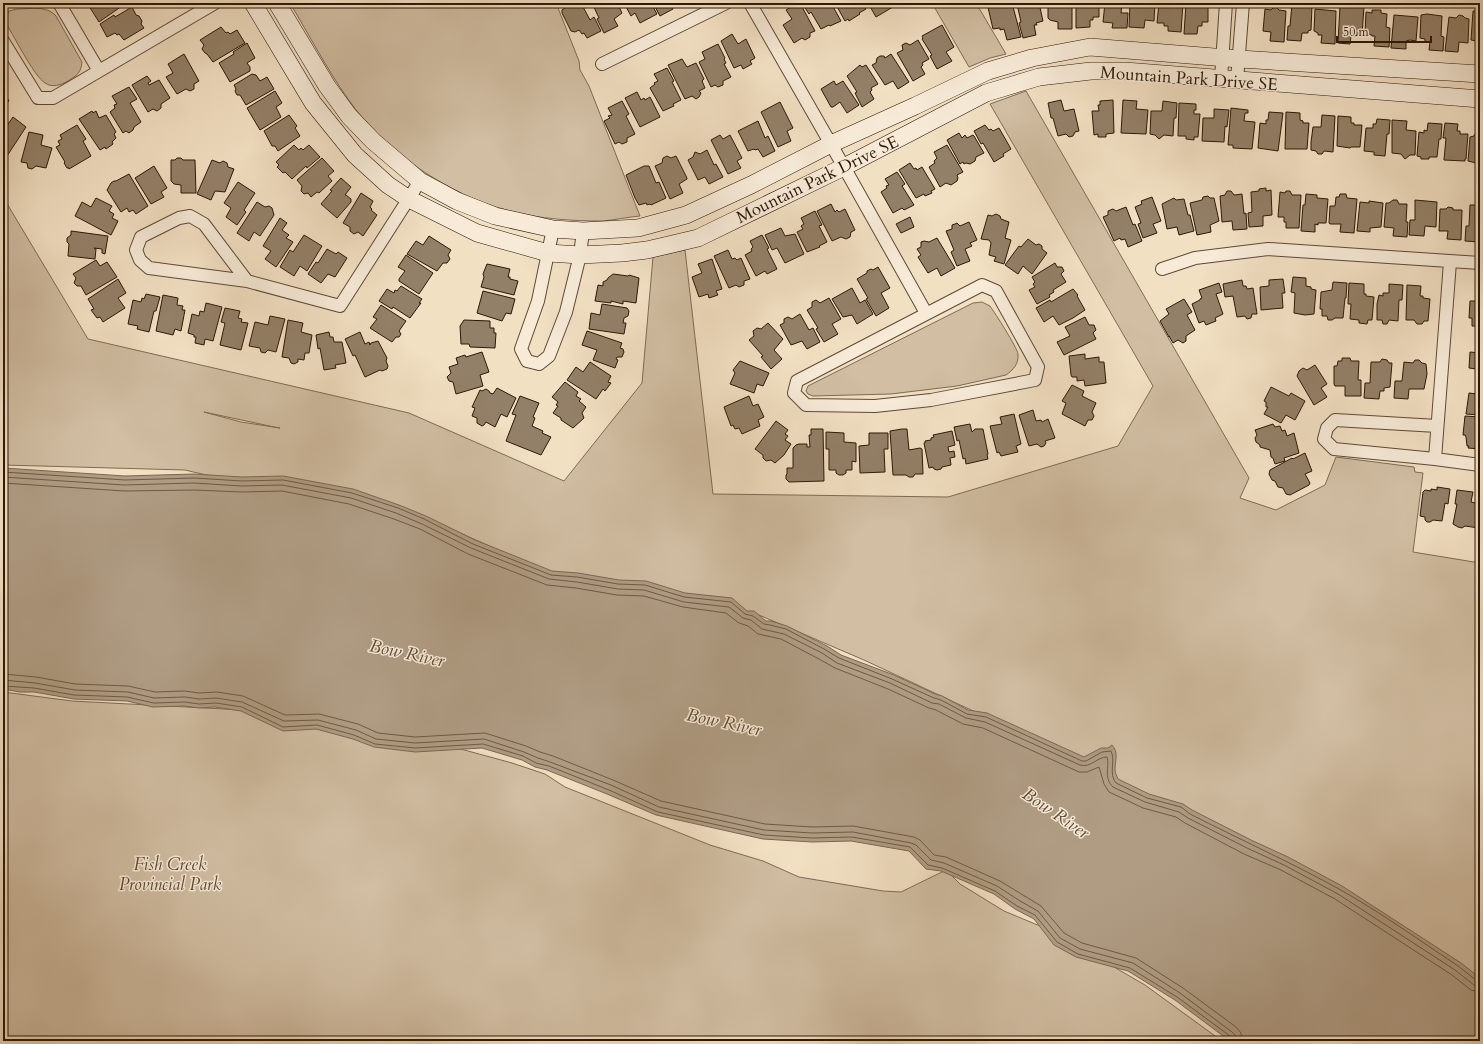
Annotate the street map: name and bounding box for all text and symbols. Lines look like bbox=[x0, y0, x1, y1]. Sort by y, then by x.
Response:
scale bar bbox=[1337, 18, 1431, 44]
text: 50 m bbox=[1343, 24, 1370, 40]
street label: Mountain Park Drive SE bbox=[1099, 61, 1278, 96]
street label: Mountain Park Drive SE bbox=[732, 130, 902, 229]
water label: Bow River bbox=[367, 633, 448, 674]
water label: Bow River bbox=[684, 702, 765, 743]
water label: Bow River bbox=[1017, 782, 1095, 846]
park label: Fish Creek Provincial Park bbox=[119, 853, 222, 896]

